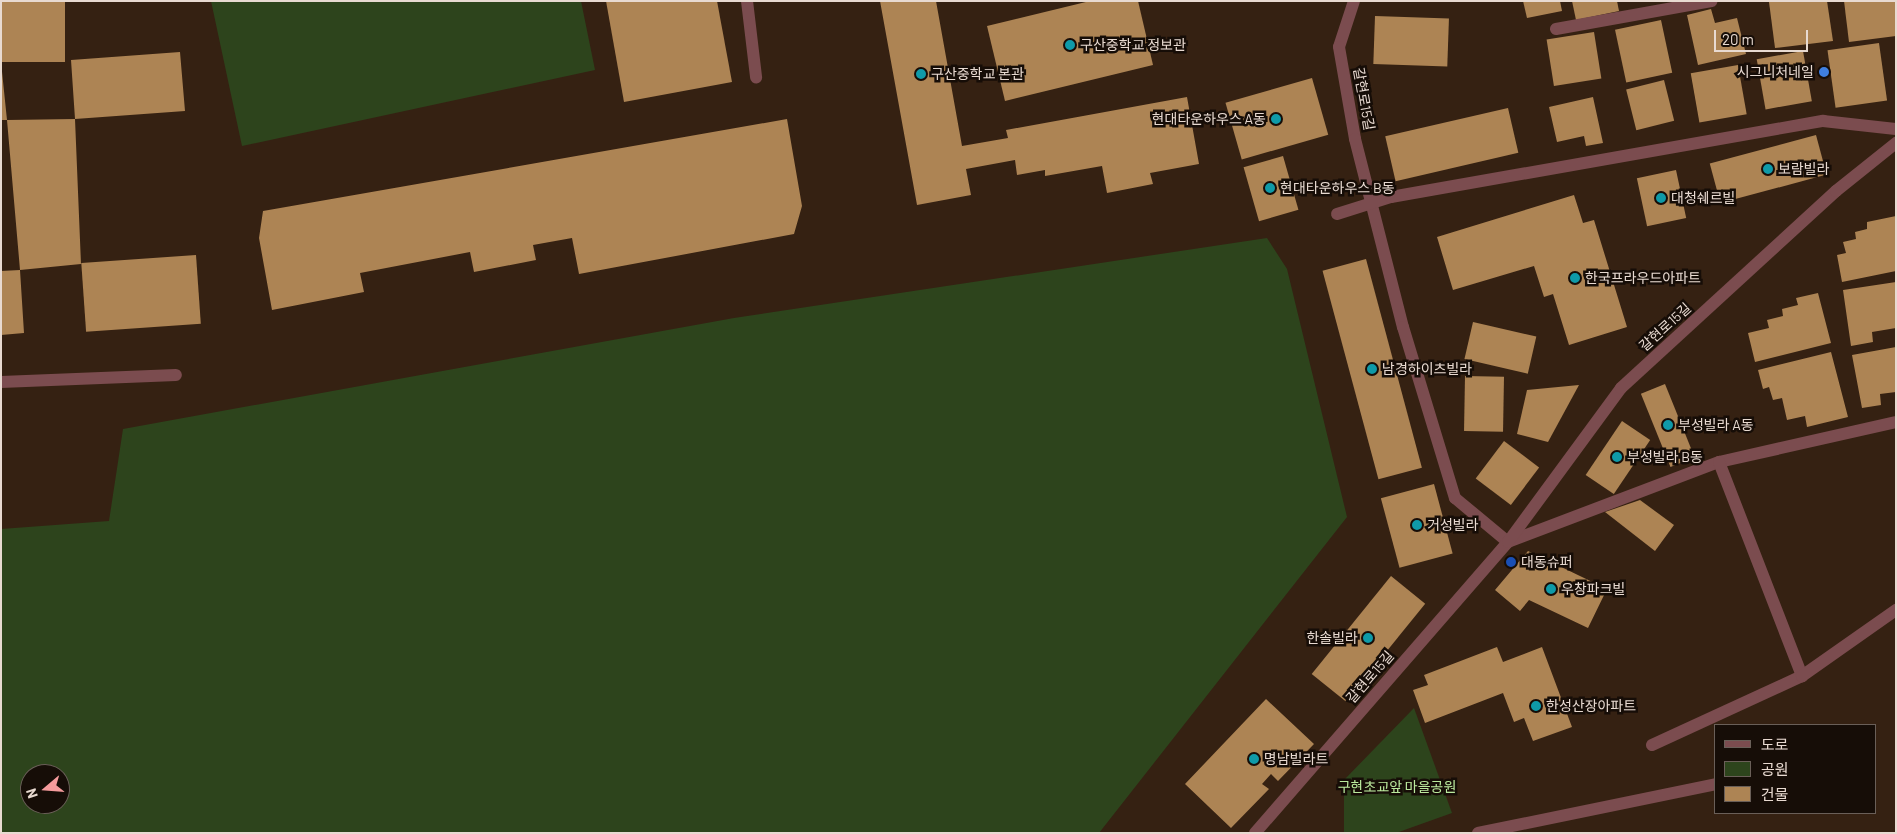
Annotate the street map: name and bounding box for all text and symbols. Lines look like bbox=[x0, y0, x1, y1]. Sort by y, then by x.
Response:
scale bar bbox=[1717, 20, 1811, 52]
text: 20 m bbox=[1722, 30, 1754, 48]
place label: 구산중학교 정보관 bbox=[1080, 37, 1186, 53]
marker: 구산중학교 정보관 bbox=[1064, 39, 1076, 51]
place label: 시그니처네일 bbox=[1737, 64, 1814, 80]
place label: 구산중학교 본관 bbox=[931, 66, 1024, 82]
street label: 갈현로15길 bbox=[1350, 66, 1378, 132]
marker: 시그니처네일 bbox=[1818, 66, 1830, 78]
marker: 구산중학교 본관 bbox=[915, 68, 927, 80]
place label: 현대타운하우스 A동 bbox=[1152, 111, 1266, 127]
marker: 현대타운하우스 A동 bbox=[1270, 113, 1282, 125]
place label: 보람빌라 bbox=[1778, 161, 1830, 177]
marker: 보람빌라 bbox=[1762, 163, 1774, 175]
place label: 현대타운하우스 B동 bbox=[1280, 180, 1395, 196]
marker: 현대타운하우스 B동 bbox=[1264, 182, 1276, 194]
place label: 대청쉐르빌 bbox=[1671, 190, 1735, 206]
marker: 대청쉐르빌 bbox=[1655, 192, 1667, 204]
place label: 한국프라우드아파트 bbox=[1585, 270, 1701, 286]
marker: 한국프라우드아파트 bbox=[1569, 272, 1581, 284]
street label: 갈현로15길 bbox=[1636, 299, 1694, 355]
place label: 남경하이츠빌라 bbox=[1382, 361, 1472, 377]
marker: 남경하이츠빌라 bbox=[1366, 363, 1378, 375]
place label: 부성빌라 A동 bbox=[1678, 417, 1754, 433]
marker: 부성빌라 A동 bbox=[1662, 419, 1674, 431]
place label: 부성빌라 B동 bbox=[1627, 449, 1703, 465]
marker: 부성빌라 B동 bbox=[1611, 451, 1623, 463]
place label: 거성빌라 bbox=[1427, 517, 1479, 533]
marker: 거성빌라 bbox=[1411, 519, 1423, 531]
place label: 대동슈퍼 bbox=[1521, 554, 1573, 570]
marker: 대동슈퍼 bbox=[1505, 556, 1517, 568]
place label: 우창파크빌 bbox=[1561, 581, 1625, 597]
marker: 우창파크빌 bbox=[1545, 583, 1557, 595]
place label: 한솔빌라 bbox=[1306, 630, 1358, 646]
marker: 한솔빌라 bbox=[1362, 632, 1374, 644]
street label: 갈현로15길 bbox=[1343, 647, 1397, 707]
place label: 한성산장아파트 bbox=[1546, 698, 1636, 714]
marker: 한성산장아파트 bbox=[1530, 700, 1542, 712]
legend bbox=[1714, 724, 1877, 814]
text: 도로 bbox=[1761, 735, 1789, 753]
place label: 명남빌라트 bbox=[1264, 751, 1328, 767]
marker: 명남빌라트 bbox=[1248, 753, 1260, 765]
text: 공원 bbox=[1761, 760, 1789, 778]
north arrow bbox=[20, 764, 70, 814]
park label: 구현초교앞 마을공원 bbox=[1338, 779, 1456, 795]
text: 건물 bbox=[1761, 785, 1789, 803]
text: N bbox=[22, 786, 41, 801]

